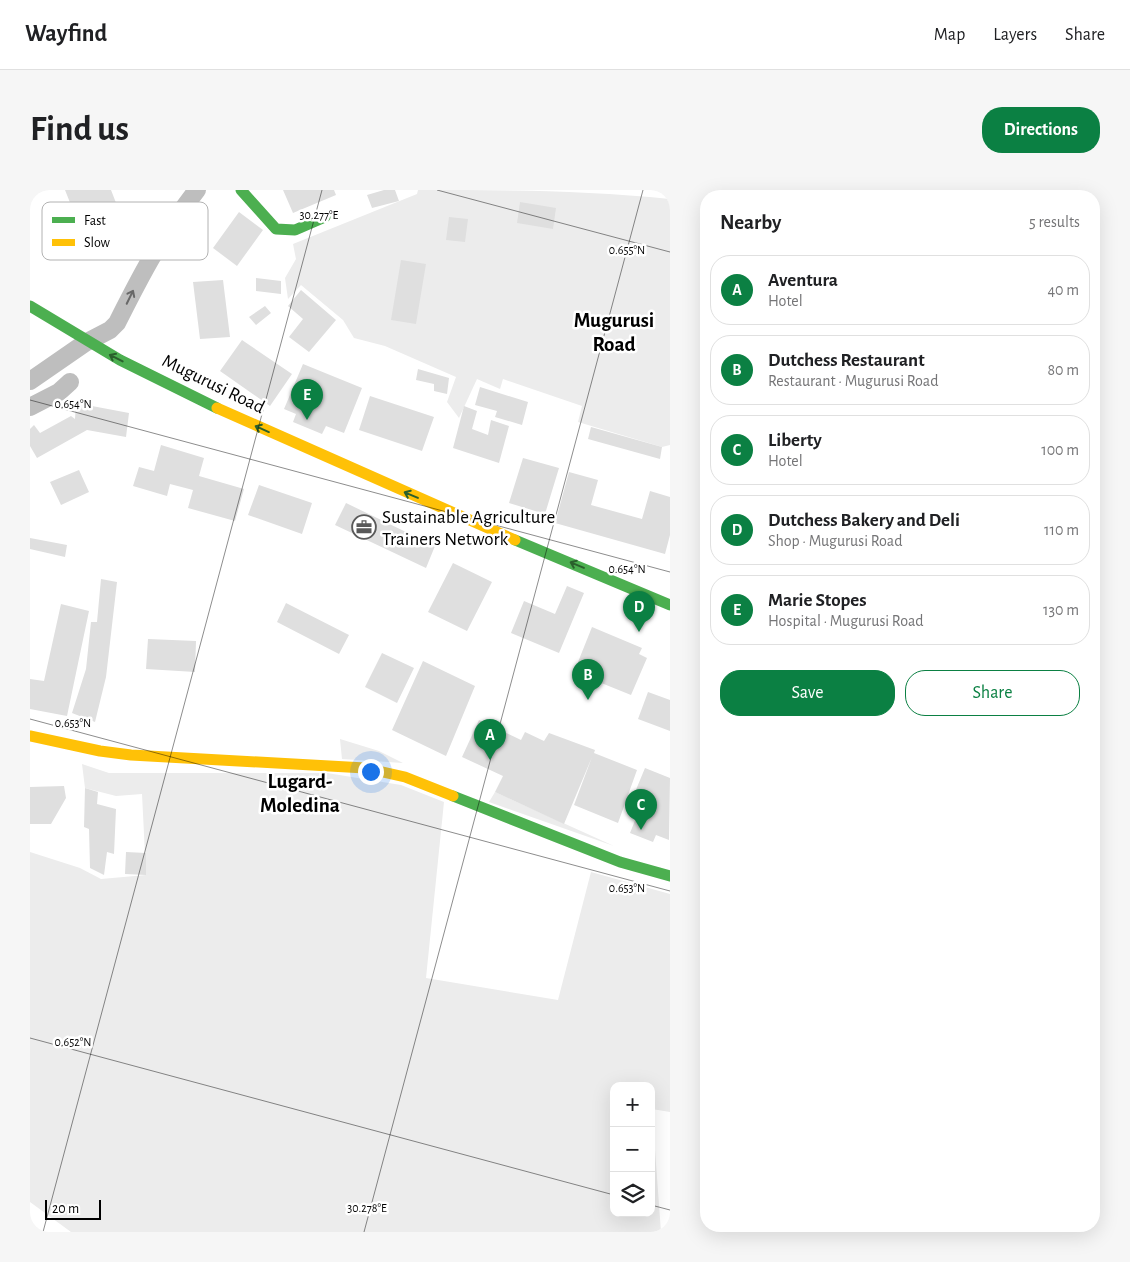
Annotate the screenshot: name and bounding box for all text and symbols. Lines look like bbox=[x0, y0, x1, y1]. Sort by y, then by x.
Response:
text: Wayfind bbox=[25, 22, 107, 46]
text: Map bbox=[934, 26, 965, 44]
text: Layers bbox=[993, 26, 1037, 44]
text: Share bbox=[1065, 26, 1105, 44]
button: Directions bbox=[982, 107, 1100, 153]
text: Find us bbox=[30, 112, 129, 147]
legend bbox=[42, 202, 208, 260]
text: 30.277°E bbox=[300, 209, 339, 221]
text: Nearby bbox=[720, 212, 781, 233]
text: Fast bbox=[84, 214, 106, 228]
text: 5 results bbox=[1029, 214, 1080, 230]
text: Slow bbox=[84, 236, 111, 250]
text: 0.655°N bbox=[609, 244, 645, 256]
text: Aventura bbox=[768, 271, 838, 290]
text: A bbox=[732, 282, 742, 298]
text: 40 m bbox=[1047, 282, 1079, 298]
one-way arrow bbox=[125, 290, 135, 305]
text: Hotel bbox=[768, 293, 803, 309]
district label: Mugurusi Road bbox=[574, 310, 654, 355]
street label: Mugurusi Road bbox=[159, 351, 268, 417]
text: Dutchess Restaurant bbox=[768, 351, 925, 370]
one-way arrow bbox=[109, 353, 124, 363]
text: B bbox=[732, 362, 742, 378]
text: 80 m bbox=[1048, 362, 1079, 378]
text: Restaurant · Mugurusi Road bbox=[768, 373, 938, 389]
pin: E bbox=[291, 379, 323, 420]
text: 0.654°N bbox=[54, 398, 92, 410]
one-way arrow bbox=[255, 424, 270, 434]
text: Liberty bbox=[768, 431, 822, 450]
text: C bbox=[733, 442, 741, 458]
text: 100 m bbox=[1041, 442, 1079, 458]
text: Hotel bbox=[768, 453, 803, 469]
one-way arrow bbox=[404, 489, 419, 499]
place label: Sustainable Agriculture Trainers Network bbox=[382, 508, 555, 549]
text: Dutchess Bakery and Deli bbox=[768, 511, 960, 530]
office icon: Sustainable Agriculture Trainers Network bbox=[351, 514, 377, 540]
text: D bbox=[732, 522, 742, 538]
text: 110 m bbox=[1044, 522, 1079, 538]
text: Shop · Mugurusi Road bbox=[768, 533, 903, 549]
one-way arrow bbox=[570, 560, 585, 570]
text: 0.654°N bbox=[608, 563, 646, 575]
pin: D bbox=[623, 591, 655, 632]
text: Marie Stopes bbox=[768, 591, 867, 610]
text: E bbox=[733, 602, 741, 618]
text: 130 m bbox=[1043, 602, 1079, 618]
text: Hospital · Mugurusi Road bbox=[768, 613, 924, 629]
pin: B bbox=[572, 659, 604, 700]
button: Save bbox=[720, 670, 895, 716]
button: Share bbox=[905, 670, 1080, 716]
text: 0.653°N bbox=[55, 717, 91, 729]
pin: A bbox=[474, 719, 506, 760]
your location bbox=[358, 759, 384, 785]
district label: Lugard- Moledina bbox=[260, 771, 340, 816]
pin: C bbox=[625, 789, 657, 830]
text: 0.653°N bbox=[609, 882, 645, 894]
text: 0.652°N bbox=[55, 1036, 91, 1048]
map controls bbox=[610, 1082, 655, 1217]
button: + bbox=[610, 1082, 655, 1127]
button: − bbox=[610, 1127, 655, 1172]
button: layers bbox=[610, 1172, 655, 1217]
scale bar bbox=[45, 1197, 101, 1220]
text: 20 m bbox=[52, 1202, 79, 1216]
text: 30.278°E bbox=[347, 1202, 387, 1214]

